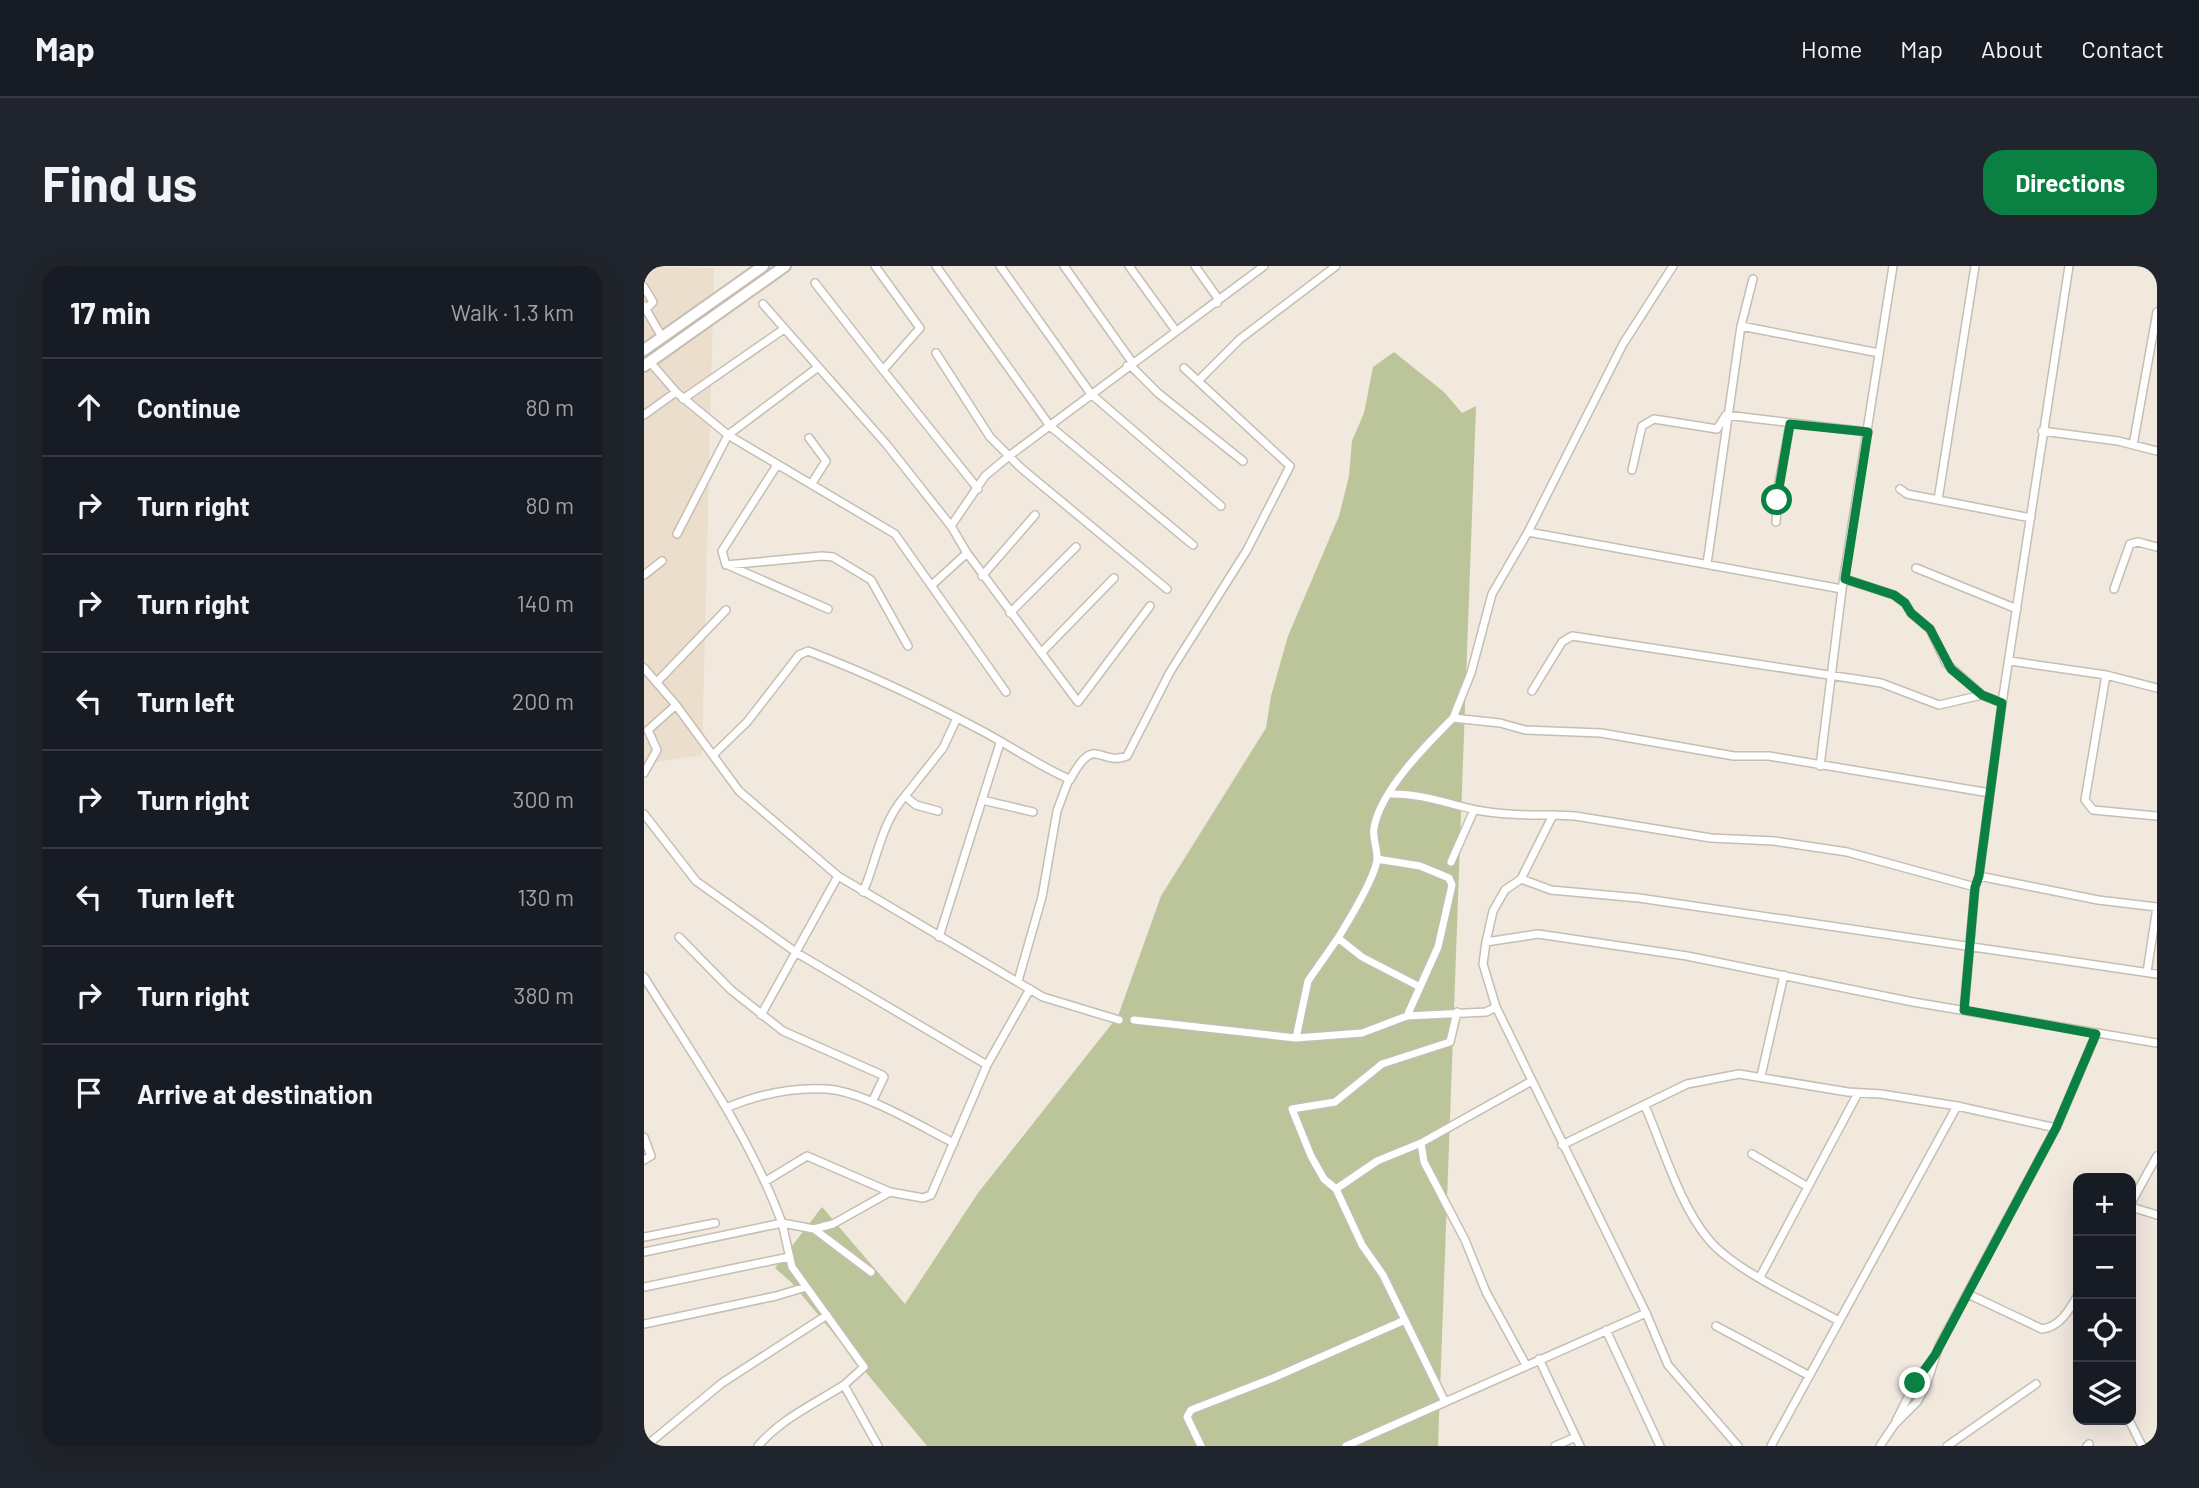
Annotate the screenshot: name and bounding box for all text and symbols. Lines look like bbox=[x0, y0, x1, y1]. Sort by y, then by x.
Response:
text: Map bbox=[35, 28, 95, 68]
text: Home bbox=[1801, 34, 1862, 63]
text: Map bbox=[1900, 34, 1943, 63]
text: About bbox=[1981, 34, 2043, 63]
text: Contact bbox=[2081, 34, 2164, 63]
button: Directions bbox=[1983, 150, 2157, 215]
text: Find us bbox=[42, 153, 197, 212]
text: 17 min bbox=[70, 294, 151, 330]
text: Walk · 1.3 km bbox=[451, 298, 574, 326]
icon: ahead bbox=[70, 388, 108, 426]
text: Continue bbox=[137, 392, 241, 423]
text: 80 m bbox=[525, 393, 574, 421]
route start bbox=[1761, 484, 1792, 515]
icon: right bbox=[70, 486, 108, 524]
text: Turn right bbox=[137, 490, 250, 521]
text: 80 m bbox=[525, 491, 574, 519]
icon: right bbox=[70, 584, 108, 622]
text: Turn right bbox=[137, 588, 250, 619]
text: 140 m bbox=[517, 589, 574, 617]
icon: left bbox=[70, 682, 108, 720]
text: Turn left bbox=[137, 686, 235, 717]
text: 200 m bbox=[512, 687, 574, 715]
icon: right bbox=[70, 780, 108, 818]
text: Turn right bbox=[137, 784, 250, 815]
text: 300 m bbox=[513, 785, 574, 813]
icon: left bbox=[70, 878, 108, 916]
text: Turn left bbox=[137, 882, 235, 913]
text: 130 m bbox=[517, 883, 574, 911]
icon: right bbox=[70, 976, 108, 1014]
text: Turn right bbox=[137, 980, 250, 1011]
text: 380 m bbox=[514, 981, 574, 1009]
icon: arrive bbox=[70, 1074, 108, 1112]
text: Arrive at destination bbox=[137, 1078, 373, 1109]
map controls bbox=[2073, 1173, 2136, 1425]
button: + bbox=[2073, 1173, 2136, 1236]
button: − bbox=[2073, 1236, 2136, 1299]
button: locate bbox=[2073, 1299, 2136, 1362]
button: layers bbox=[2073, 1362, 2136, 1425]
route end bbox=[1899, 1367, 1930, 1398]

